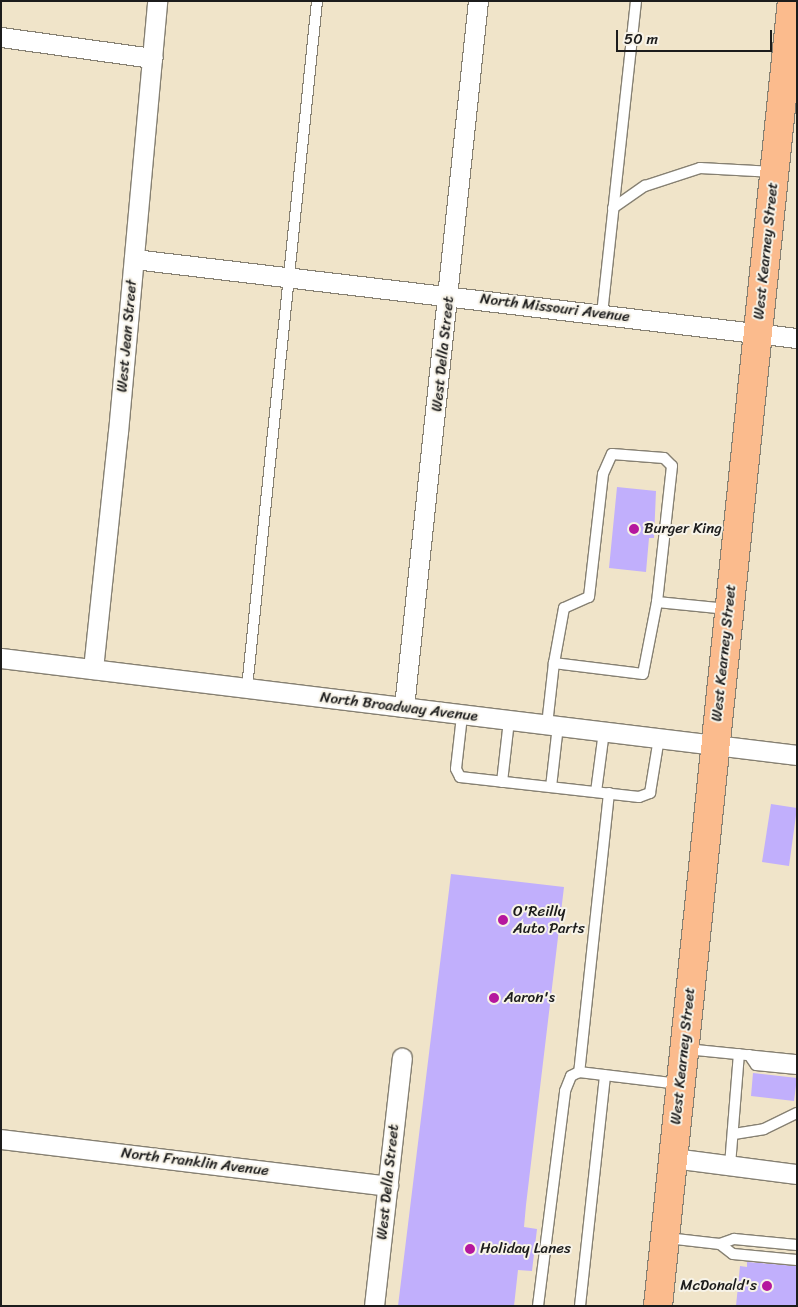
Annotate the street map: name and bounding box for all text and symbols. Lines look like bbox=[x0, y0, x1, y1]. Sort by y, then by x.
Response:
scale bar bbox=[618, 20, 774, 52]
text: 50 m bbox=[624, 26, 658, 52]
street label: West Kearney Street bbox=[750, 182, 782, 320]
street label: West Jean Street bbox=[113, 278, 141, 394]
street label: North Missouri Avenue bbox=[479, 290, 631, 326]
street label: West Della Street bbox=[428, 295, 458, 413]
place label: Burger King bbox=[644, 520, 722, 538]
marker: Burger King bbox=[628, 523, 640, 535]
street label: West Kearney Street bbox=[708, 584, 740, 722]
street label: North Broadway Avenue bbox=[319, 688, 479, 726]
place label: O'Reilly Auto Parts bbox=[513, 902, 584, 937]
marker: O'Reilly Auto Parts bbox=[497, 914, 509, 926]
street label: West Kearney Street bbox=[667, 987, 699, 1125]
place label: Aaron's bbox=[504, 989, 555, 1007]
marker: Aaron's bbox=[488, 992, 500, 1004]
street label: West Della Street bbox=[373, 1123, 403, 1241]
street label: North Franklin Avenue bbox=[120, 1144, 270, 1180]
place label: Holiday Lanes bbox=[480, 1240, 571, 1258]
marker: Holiday Lanes bbox=[464, 1243, 476, 1255]
place label: McDonald's bbox=[680, 1277, 757, 1295]
marker: McDonald's bbox=[761, 1280, 773, 1292]

